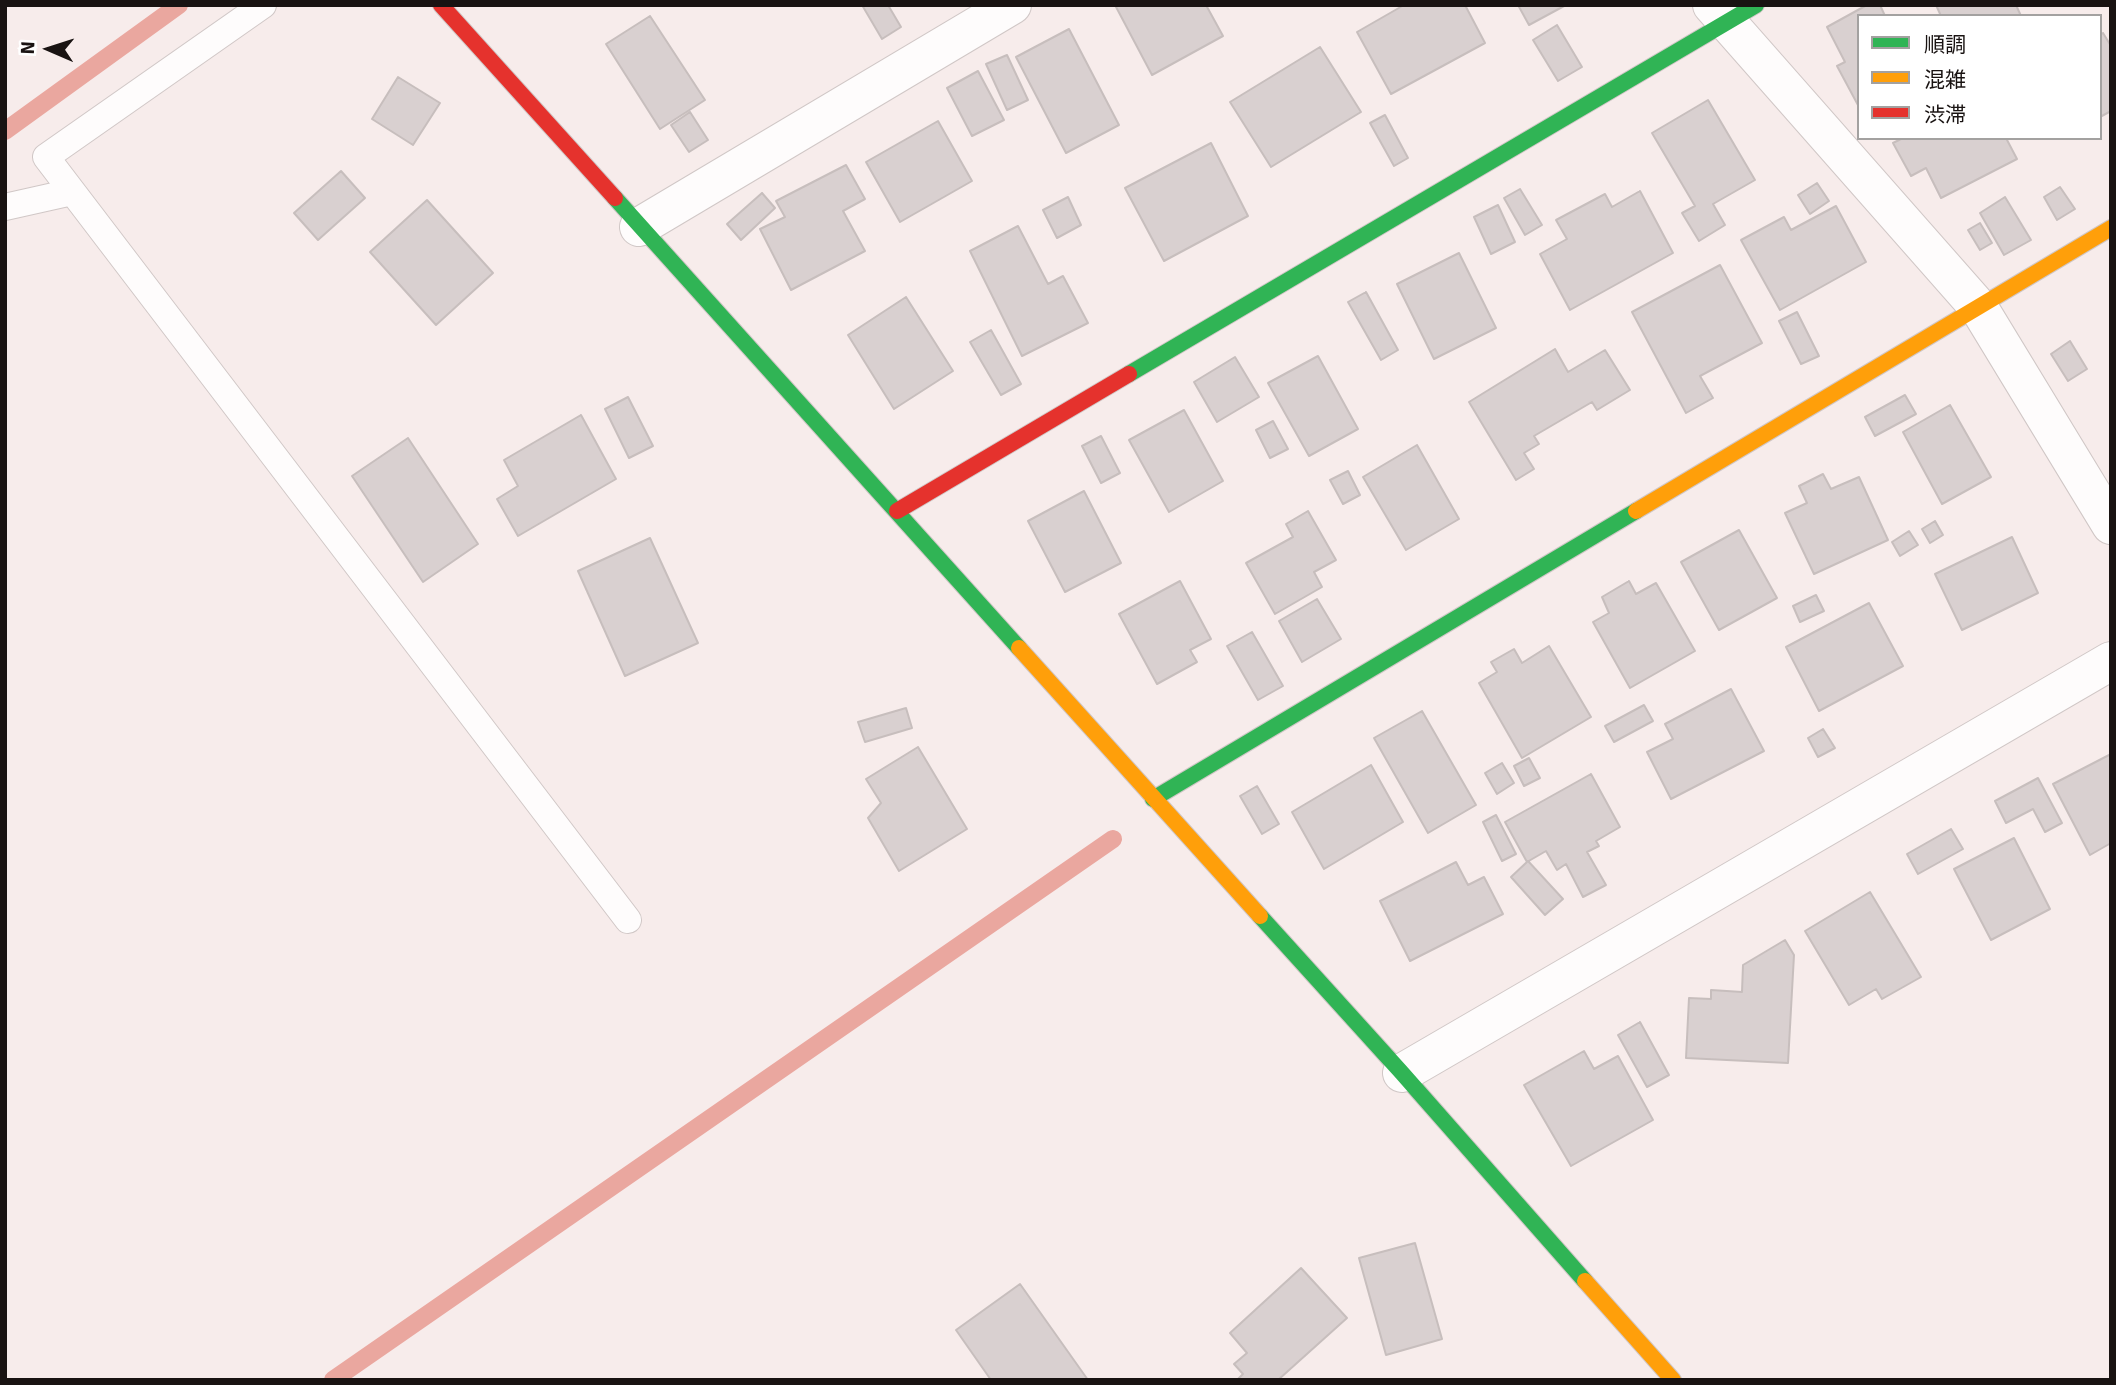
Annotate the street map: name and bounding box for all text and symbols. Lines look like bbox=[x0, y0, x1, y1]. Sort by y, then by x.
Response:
north arrow bbox=[14, 14, 84, 84]
legend bbox=[1857, 14, 2102, 140]
text: 順調 bbox=[1924, 32, 1966, 58]
text: N bbox=[16, 41, 40, 55]
text: 混雑 bbox=[1924, 67, 1966, 93]
text: 渋滞 bbox=[1924, 102, 1966, 128]

